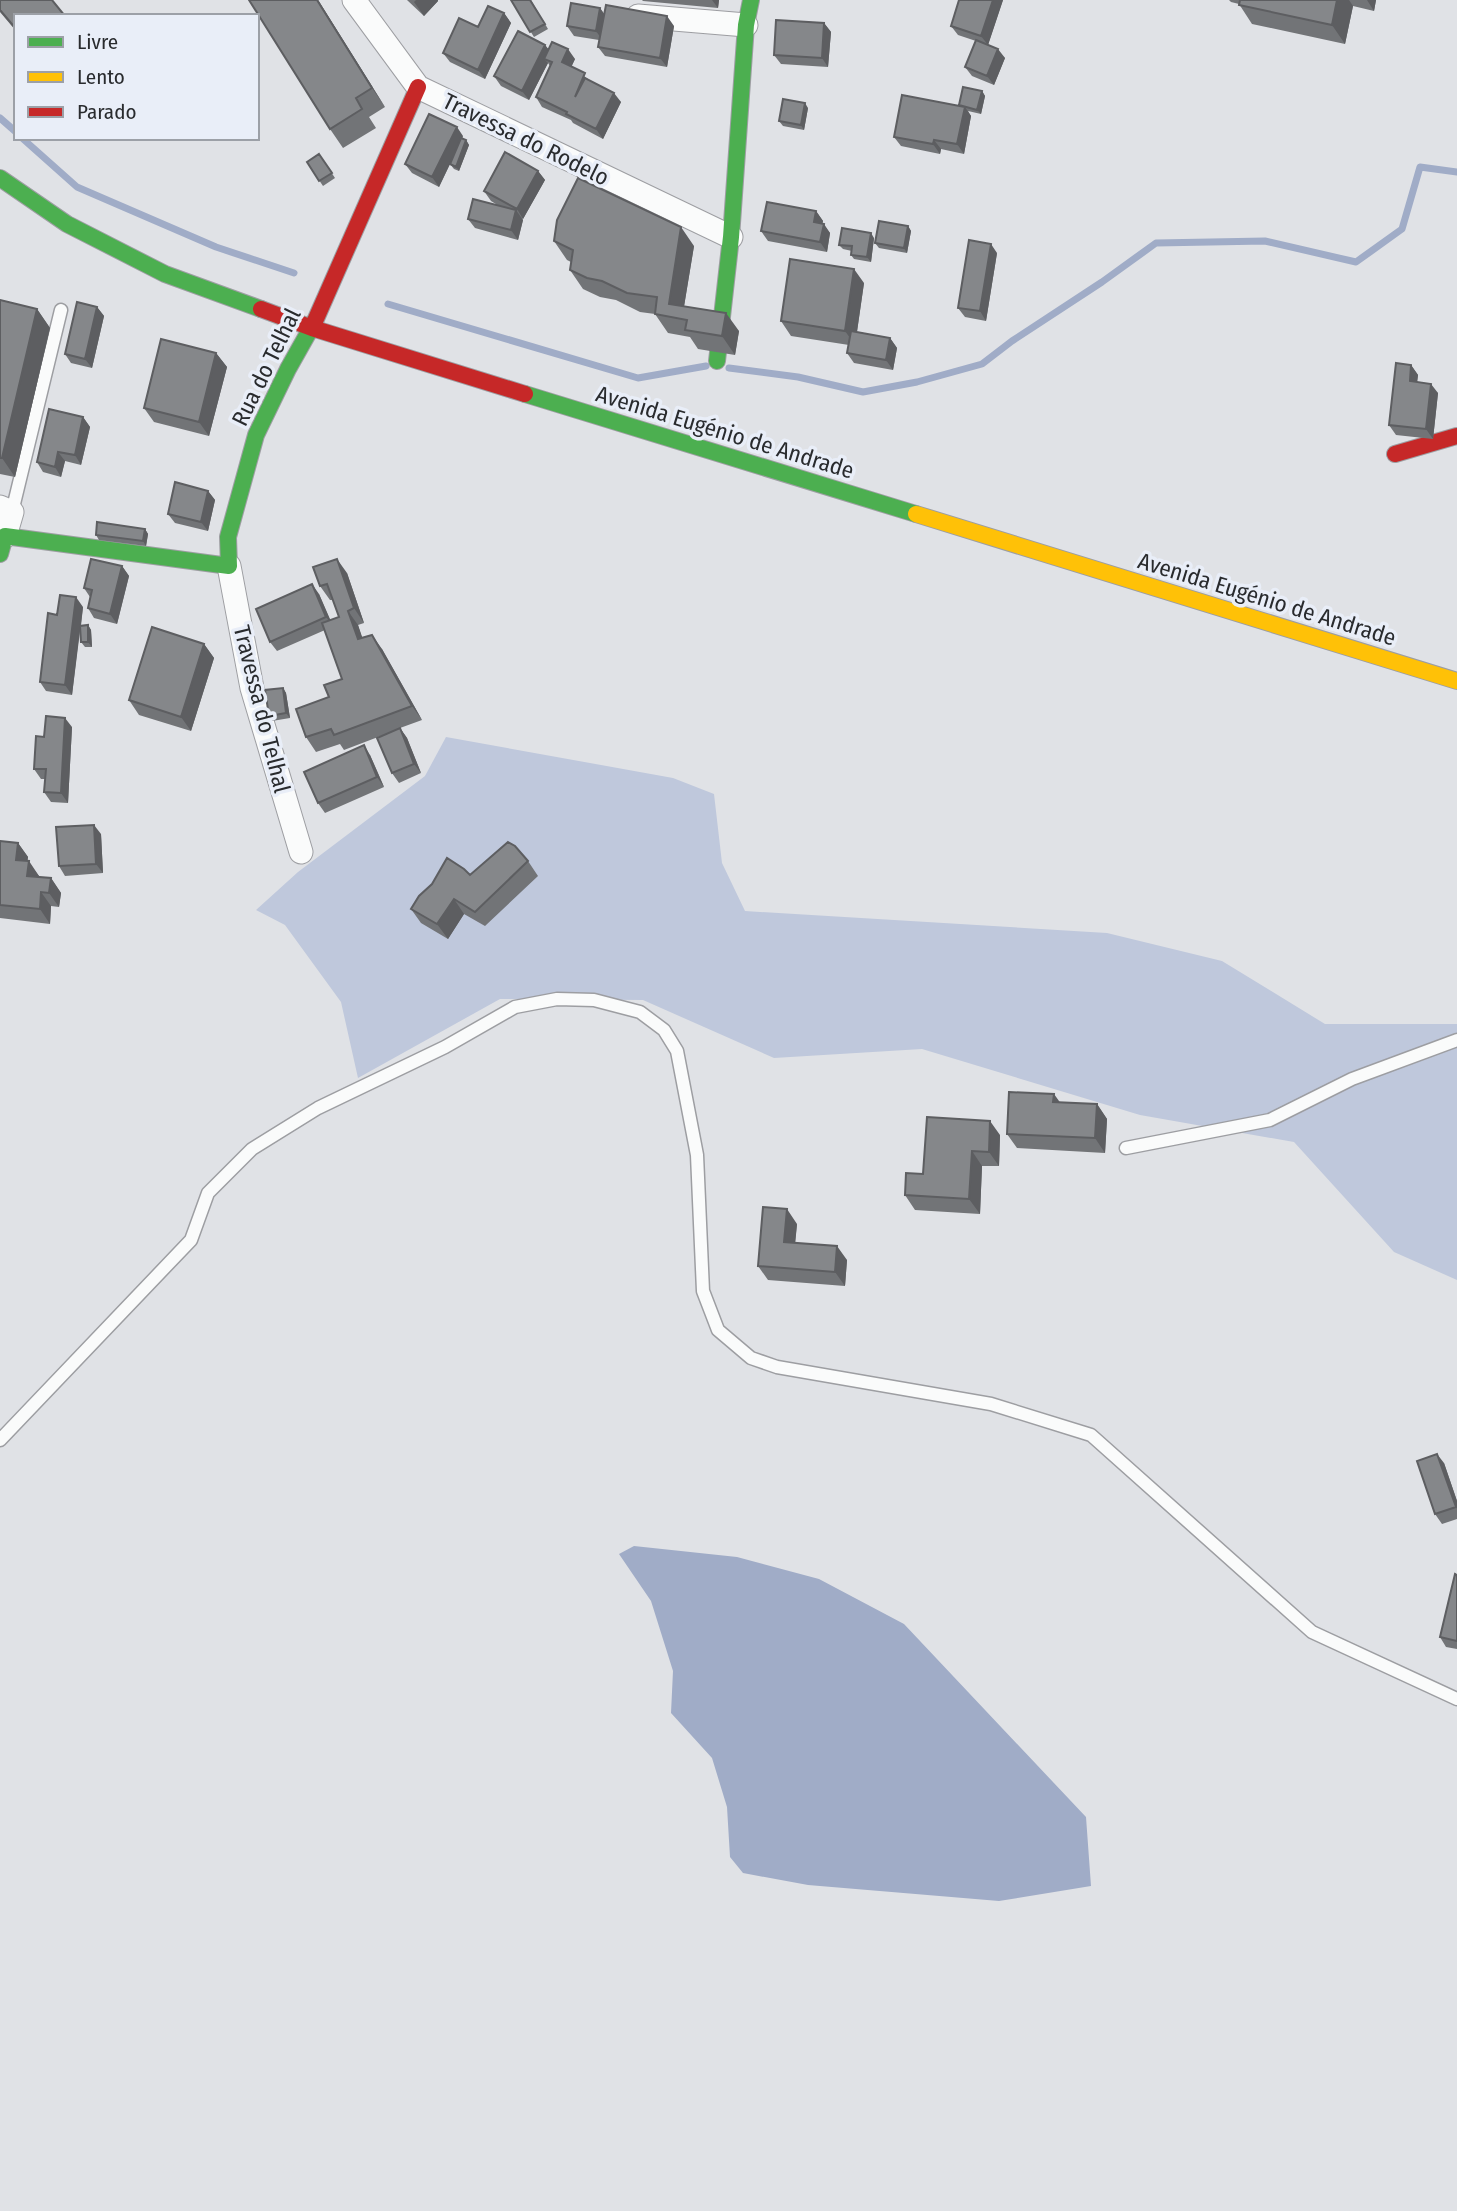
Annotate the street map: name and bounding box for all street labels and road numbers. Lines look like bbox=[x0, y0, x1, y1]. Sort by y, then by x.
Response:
street label: Travessa do Rodelo bbox=[438, 87, 614, 191]
street label: Rua do Telhal bbox=[226, 304, 306, 430]
street label: Avenida Eugénio de Andrade bbox=[593, 379, 857, 485]
street label: Avenida Eugénio de Andrade bbox=[1135, 546, 1399, 652]
street label: Travessa do Telhal bbox=[228, 622, 296, 796]

